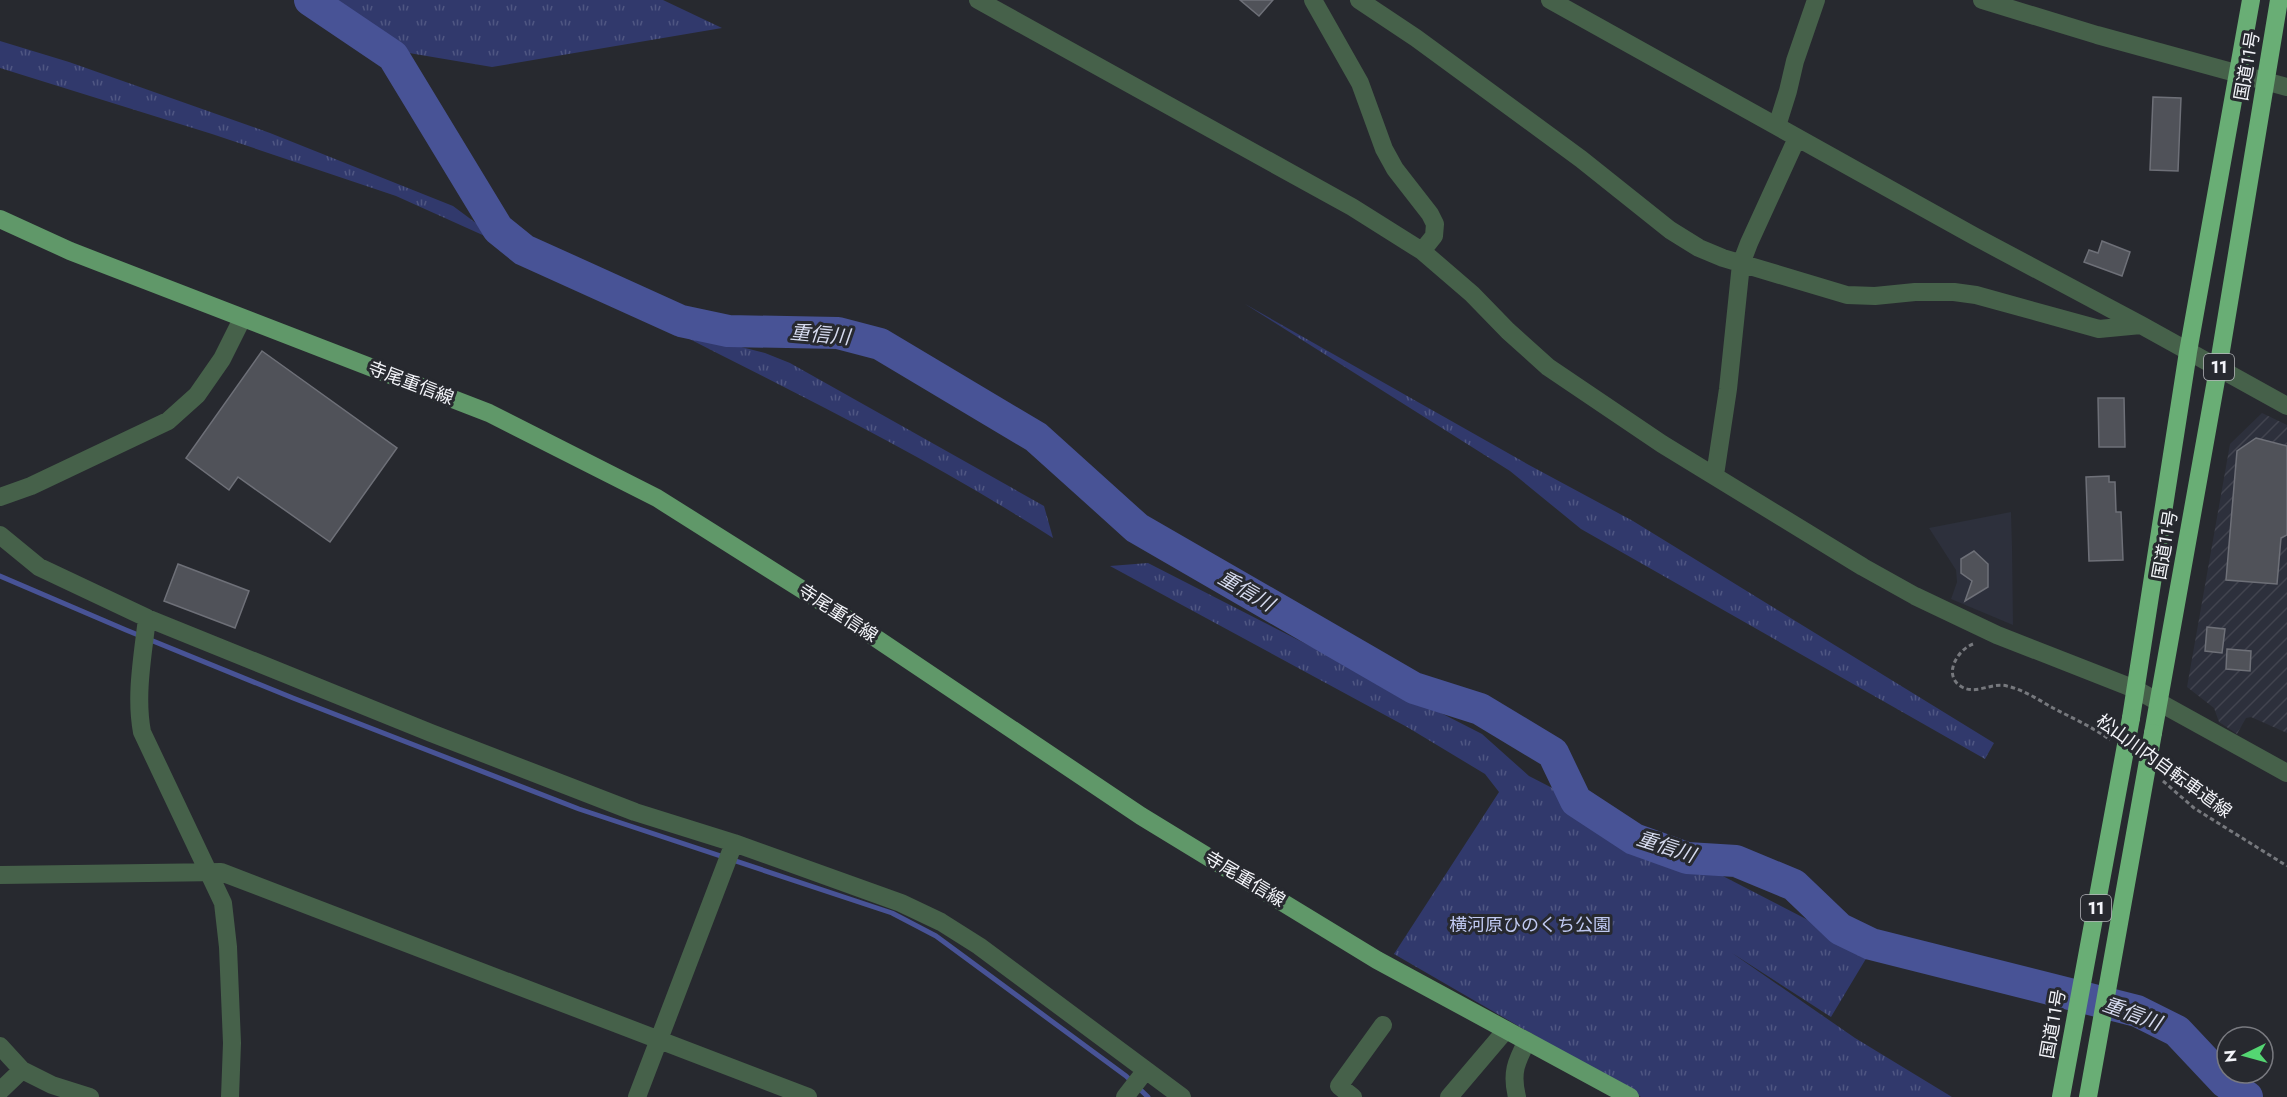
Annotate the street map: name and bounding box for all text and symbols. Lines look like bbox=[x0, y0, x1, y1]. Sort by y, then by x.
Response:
street label: 国道11号 bbox=[2228, 29, 2266, 103]
water label: 重信川 bbox=[789, 318, 853, 352]
road number: 11 bbox=[2204, 354, 2234, 380]
street label: 寺尾重信線 bbox=[364, 355, 458, 411]
street label: 国道11号 bbox=[2146, 508, 2184, 582]
water label: 重信川 bbox=[1213, 563, 1281, 620]
street label: 寺尾重信線 bbox=[793, 578, 883, 648]
street label: 松山川内自転車道線 bbox=[2091, 708, 2237, 824]
water label: 重信川 bbox=[1633, 824, 1701, 871]
street label: 寺尾重信線 bbox=[1200, 845, 1290, 913]
road number: 11 bbox=[2081, 895, 2111, 921]
park label: 横河原ひのくち公園 bbox=[1449, 912, 1611, 938]
street label: 国道11号 bbox=[2034, 987, 2072, 1061]
water label: 重信川 bbox=[2099, 990, 2167, 1039]
north arrow bbox=[2215, 1025, 2275, 1085]
text: N bbox=[2219, 1049, 2243, 1064]

